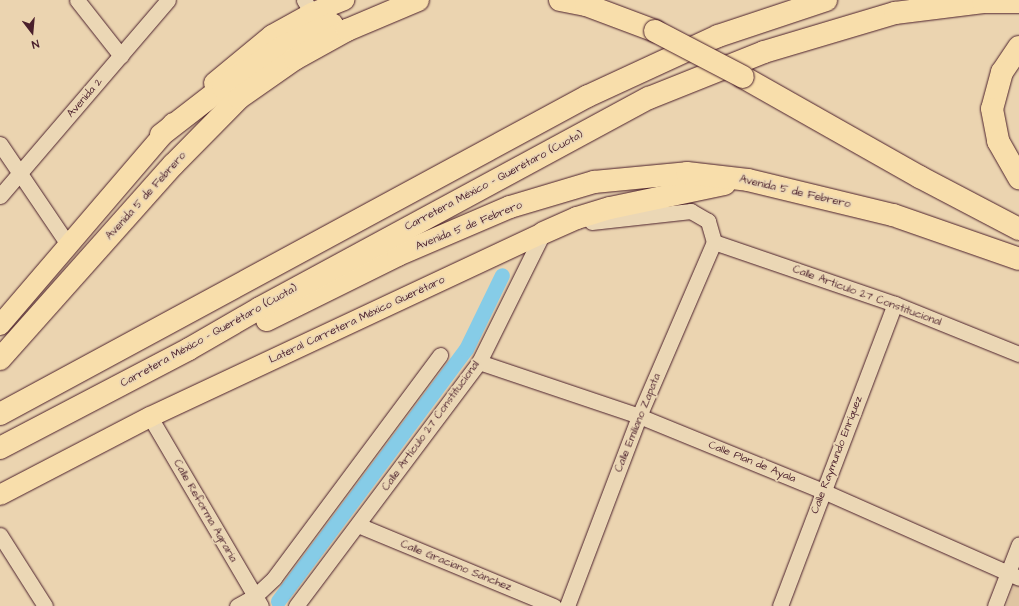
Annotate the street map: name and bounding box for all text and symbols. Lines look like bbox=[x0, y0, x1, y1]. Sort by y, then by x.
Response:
north arrow bbox=[12, 12, 52, 52]
text: N bbox=[30, 36, 41, 52]
street label: Avenida 2 bbox=[64, 76, 106, 120]
street label: Carretera México - Querétaro (Cuota) bbox=[403, 128, 585, 234]
street label: Avenida 5 de Febrero bbox=[103, 149, 189, 243]
street label: Avenida 5 de Febrero bbox=[738, 173, 852, 211]
street label: Avenida 5 de Febrero bbox=[414, 199, 524, 253]
street label: Calle Artículo 27 Constitucional bbox=[791, 263, 943, 329]
street label: Lateral Carretera México Querétaro bbox=[267, 273, 447, 367]
street label: Carretera México - Querétaro (Cuota) bbox=[118, 282, 300, 390]
street label: Calle Artículo 27 Constitucional bbox=[379, 358, 483, 494]
street label: Calle Emiliano Zapata bbox=[612, 372, 664, 474]
street label: Calle Raymundo Enríquez bbox=[808, 394, 866, 516]
street label: Calle Plan de Ayala bbox=[706, 438, 798, 486]
street label: Calle Reforma Agraria bbox=[170, 457, 240, 565]
street label: Calle Graciano Sánchez bbox=[398, 538, 514, 594]

